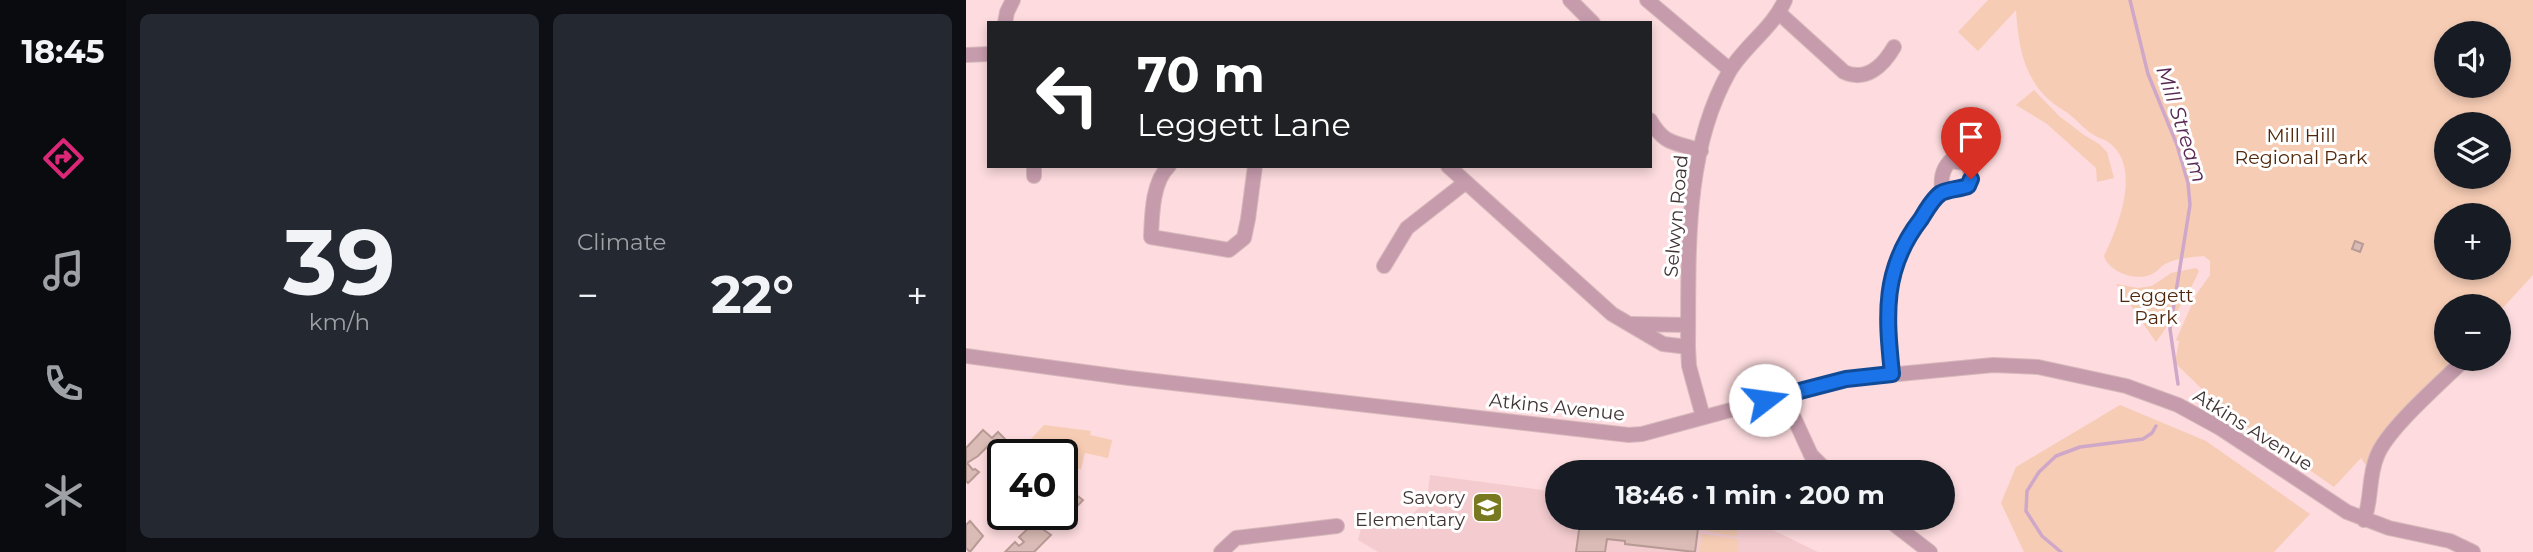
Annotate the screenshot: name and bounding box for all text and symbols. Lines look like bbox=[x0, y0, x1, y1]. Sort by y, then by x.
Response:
map controls bbox=[2434, 21, 2511, 371]
button: sound bbox=[2434, 21, 2511, 98]
text: 18:45 bbox=[21, 32, 105, 71]
text: 70 m bbox=[1137, 45, 1265, 104]
icon: left bbox=[1022, 49, 1113, 140]
water label: Mill Stream bbox=[2151, 62, 2213, 186]
text: Leggett Lane bbox=[1137, 105, 1351, 144]
pin bbox=[1941, 107, 2001, 179]
button: layers bbox=[2434, 112, 2511, 189]
icon: arrive bbox=[1952, 118, 1990, 156]
park label: Mill Hill Regional Park bbox=[2235, 124, 2368, 169]
icon: directions bbox=[39, 134, 88, 183]
street label: Selwyn Road bbox=[1659, 154, 1693, 278]
button: + bbox=[2434, 203, 2511, 280]
text: 39 bbox=[284, 207, 395, 318]
text: Climate bbox=[577, 228, 666, 256]
icon: music bbox=[39, 246, 88, 295]
text: 22° bbox=[711, 263, 794, 326]
text: − bbox=[577, 272, 599, 319]
text: + bbox=[906, 272, 928, 319]
park label: Leggett Park bbox=[2118, 284, 2194, 329]
button: − bbox=[2434, 294, 2511, 371]
text: km/h bbox=[309, 308, 370, 336]
icon: phone bbox=[39, 359, 88, 408]
position arrow bbox=[1728, 363, 1802, 437]
street label: Atkins Avenue bbox=[2189, 384, 2317, 476]
street label: Atkins Avenue bbox=[1488, 388, 1626, 426]
speed limit sign: 40 bbox=[987, 439, 1078, 530]
icon: climate bbox=[39, 471, 88, 520]
text: 18:46 · 1 min · 200 m bbox=[1615, 479, 1885, 511]
place label: Savory Elementary bbox=[1355, 486, 1466, 531]
school or university icon: Savory Elementary bbox=[1471, 491, 1505, 525]

